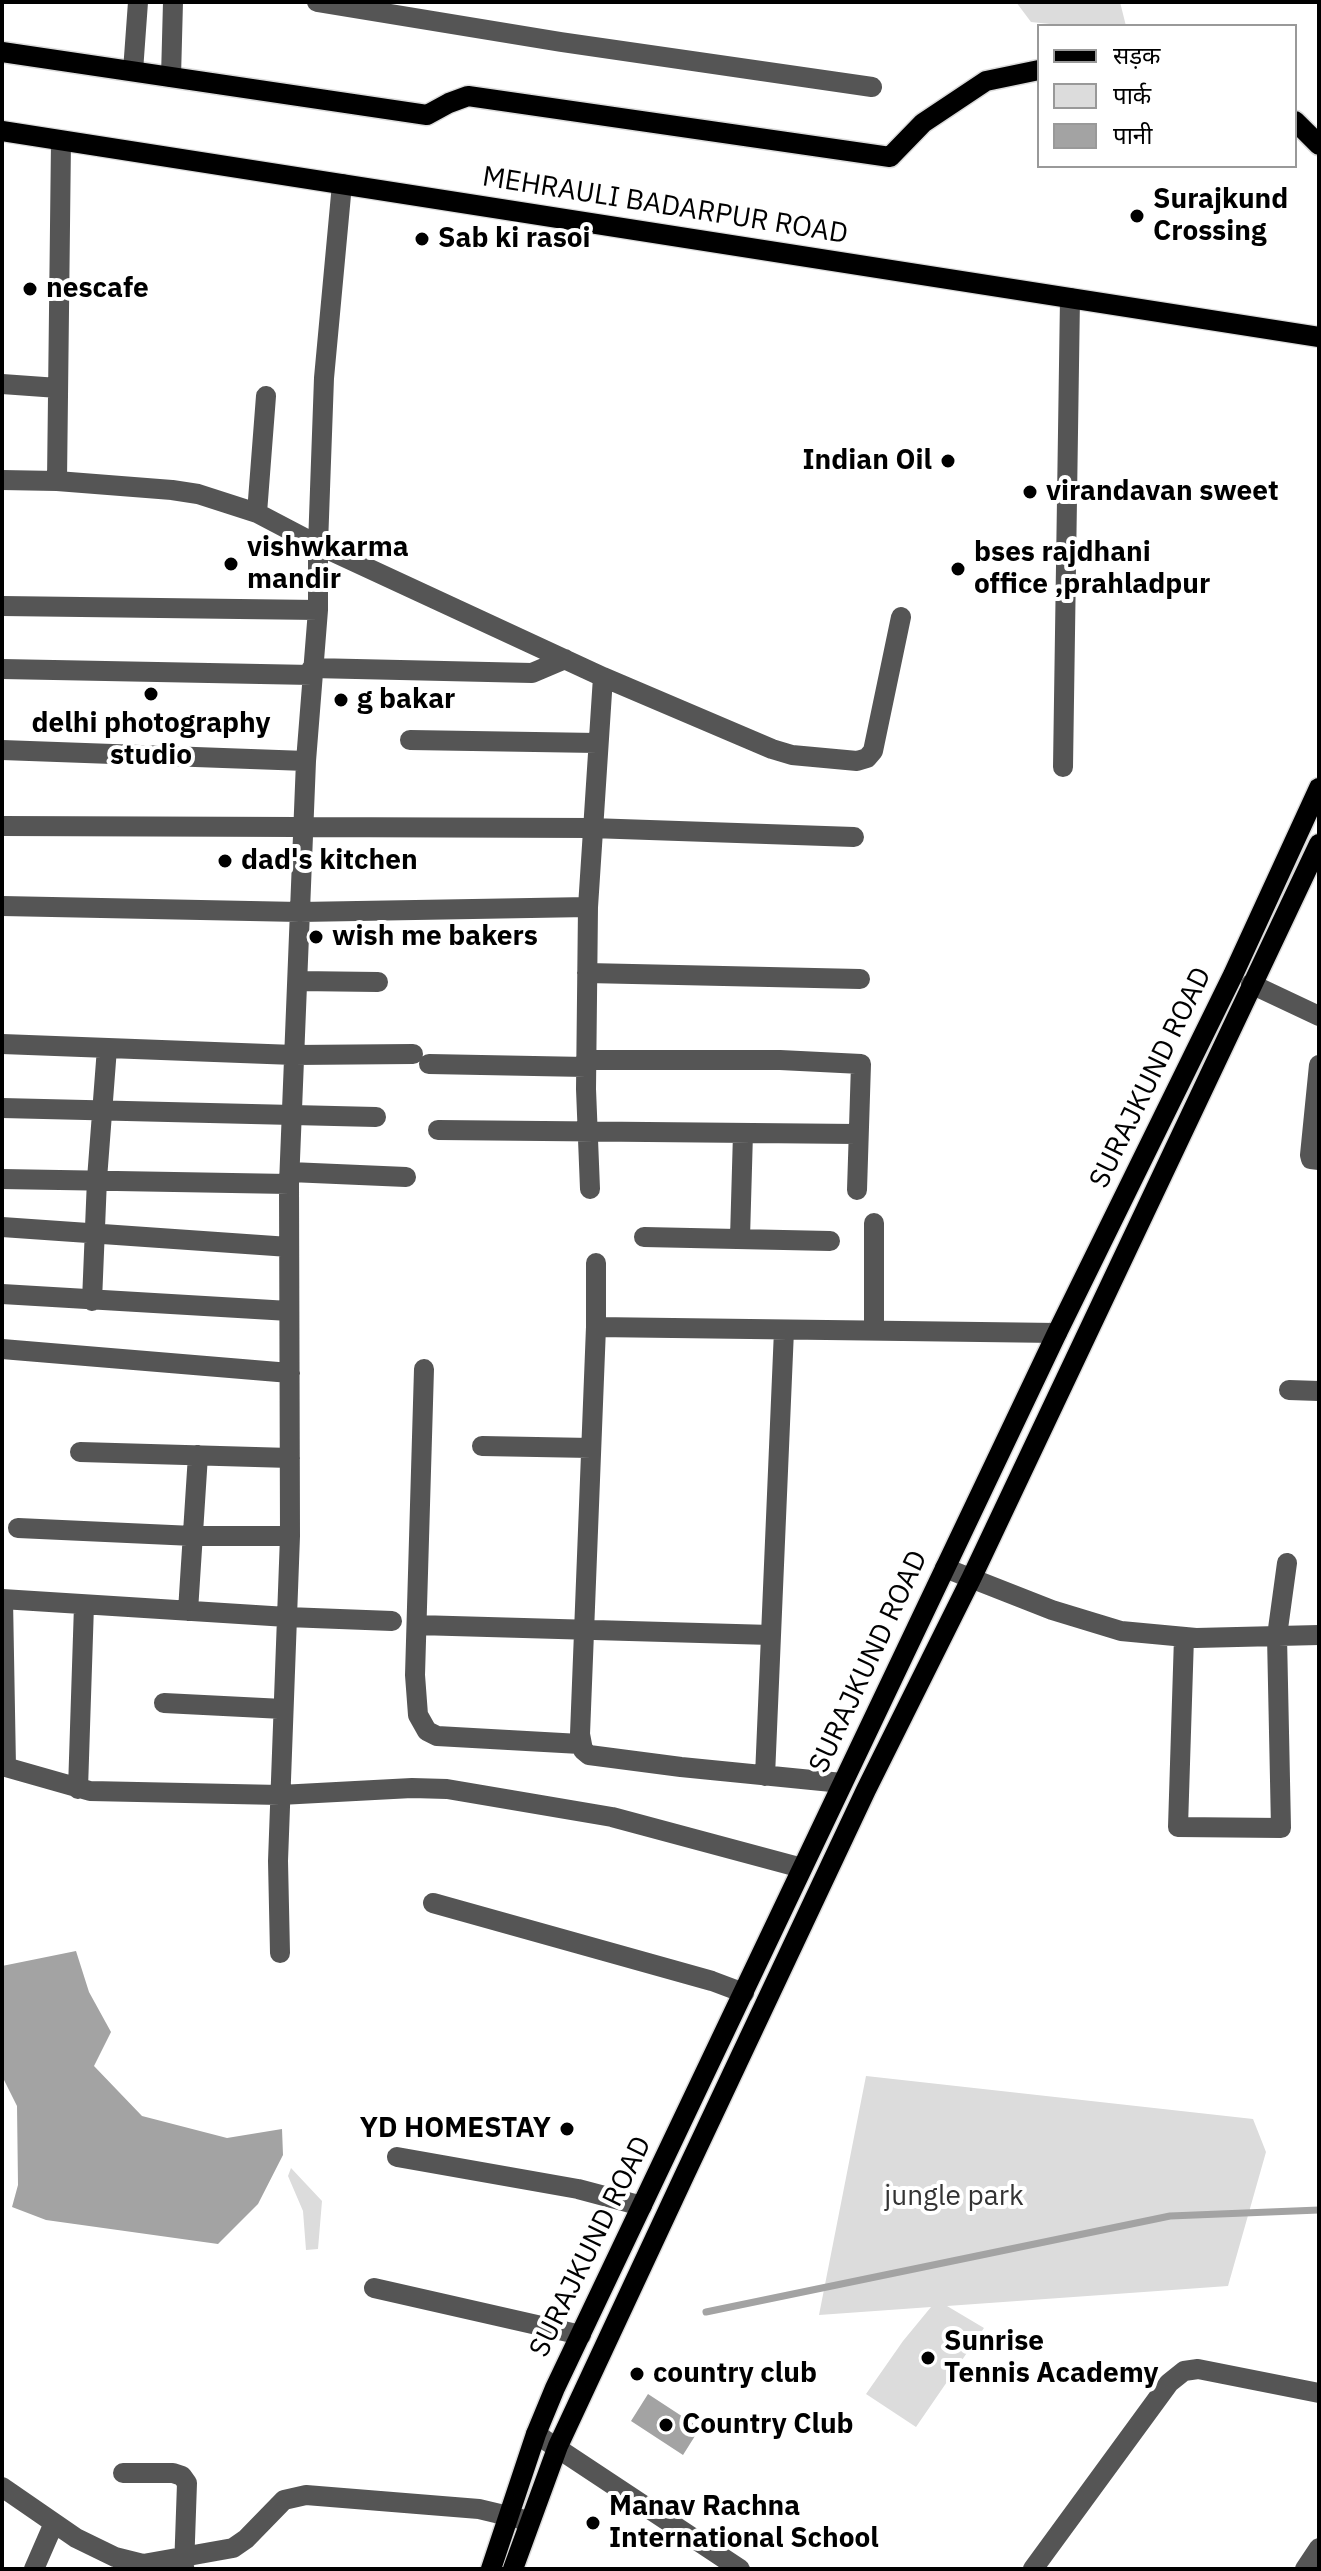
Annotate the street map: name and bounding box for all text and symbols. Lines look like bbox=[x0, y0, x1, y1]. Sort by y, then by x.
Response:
legend bbox=[1037, 24, 1297, 168]
text: सड़क bbox=[1113, 39, 1161, 71]
text: पार्क bbox=[1113, 79, 1151, 111]
text: पानी bbox=[1113, 119, 1152, 151]
street label: MEHRAULI BADARPUR ROAD bbox=[480, 160, 850, 252]
place label: Surajkund Crossing bbox=[1153, 183, 1288, 249]
marker: Surajkund Crossing bbox=[1128, 207, 1146, 225]
place label: Sab ki rasoi bbox=[438, 222, 591, 256]
marker: Sab ki rasoi bbox=[413, 230, 431, 248]
place label: nescafe bbox=[46, 272, 149, 306]
marker: nescafe bbox=[21, 280, 39, 298]
place label: Indian Oil bbox=[802, 444, 932, 478]
marker: Indian Oil bbox=[939, 452, 957, 470]
place label: virandavan sweet bbox=[1046, 475, 1279, 509]
marker: virandavan sweet bbox=[1021, 483, 1039, 501]
place label: vishwkarma mandir bbox=[247, 531, 409, 597]
place label: bses rajdhani office ,prahladpur bbox=[974, 536, 1210, 602]
marker: vishwkarma mandir bbox=[222, 555, 240, 573]
marker: bses rajdhani office ,prahladpur bbox=[949, 560, 967, 578]
place label: g bakar bbox=[357, 683, 455, 717]
marker: delhi photography studio bbox=[142, 685, 160, 703]
marker: g bakar bbox=[332, 691, 350, 709]
place label: delhi photography studio bbox=[31, 707, 271, 773]
place label: dad's kitchen bbox=[241, 844, 418, 878]
marker: dad's kitchen bbox=[216, 852, 234, 870]
place label: wish me bakers bbox=[332, 920, 538, 954]
marker: wish me bakers bbox=[307, 928, 325, 946]
street label: SURAJKUND ROAD bbox=[1083, 962, 1219, 1194]
street label: SURAJKUND ROAD bbox=[803, 1546, 935, 1778]
place label: YD HOMESTAY bbox=[360, 2112, 551, 2146]
marker: YD HOMESTAY bbox=[558, 2120, 576, 2138]
street label: SURAJKUND ROAD bbox=[523, 2131, 659, 2363]
park label: jungle park bbox=[884, 2180, 1024, 2214]
place label: Sunrise Tennis Academy bbox=[944, 2325, 1158, 2391]
marker: Sunrise Tennis Academy bbox=[919, 2349, 937, 2367]
place label: country club bbox=[653, 2357, 817, 2391]
marker: country club bbox=[628, 2365, 646, 2383]
place label: Country Club bbox=[682, 2408, 854, 2442]
marker: Country Club bbox=[657, 2416, 675, 2434]
place label: Manav Rachna International School bbox=[609, 2490, 879, 2556]
marker: Manav Rachna International School bbox=[584, 2514, 602, 2532]

